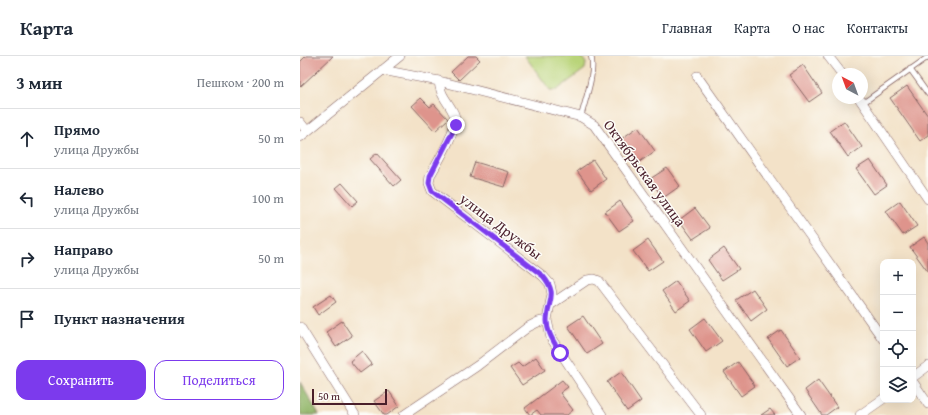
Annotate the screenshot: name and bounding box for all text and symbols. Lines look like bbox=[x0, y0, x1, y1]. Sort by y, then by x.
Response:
text: Карта bbox=[20, 14, 73, 42]
text: Главная bbox=[662, 18, 712, 38]
text: Карта bbox=[734, 18, 770, 38]
text: О нас bbox=[792, 18, 825, 38]
text: Контакты bbox=[847, 18, 908, 38]
north arrow bbox=[832, 68, 868, 104]
text: 3 мин bbox=[16, 70, 62, 95]
text: Пешком · 200 m bbox=[197, 73, 284, 92]
street label: Октябрьская улица bbox=[599, 115, 692, 232]
route end bbox=[447, 116, 465, 134]
text: Прямо bbox=[54, 119, 100, 140]
icon: ahead bbox=[16, 128, 38, 150]
text: 50 m bbox=[258, 129, 284, 148]
text: улица Дружбы bbox=[54, 140, 139, 159]
text: Налево bbox=[54, 179, 104, 200]
street label: улица Дружбы bbox=[455, 187, 547, 264]
icon: left bbox=[16, 188, 38, 210]
text: 100 m bbox=[252, 189, 284, 208]
text: улица Дружбы bbox=[54, 200, 139, 219]
text: Направо bbox=[54, 239, 113, 260]
icon: right bbox=[16, 248, 38, 270]
text: 50 m bbox=[258, 249, 284, 268]
map controls bbox=[880, 259, 916, 403]
button: + bbox=[880, 259, 916, 295]
text: улица Дружбы bbox=[54, 260, 139, 279]
button: − bbox=[880, 295, 916, 331]
icon: arrive bbox=[16, 308, 38, 330]
text: Пункт назначения bbox=[54, 308, 185, 329]
button: locate bbox=[880, 331, 916, 367]
route start bbox=[551, 344, 569, 362]
button: Сохранить bbox=[16, 360, 146, 400]
button: Поделиться bbox=[154, 360, 284, 400]
button: layers bbox=[880, 367, 916, 403]
scale bar bbox=[312, 387, 387, 406]
text: 50 m bbox=[318, 388, 340, 404]

